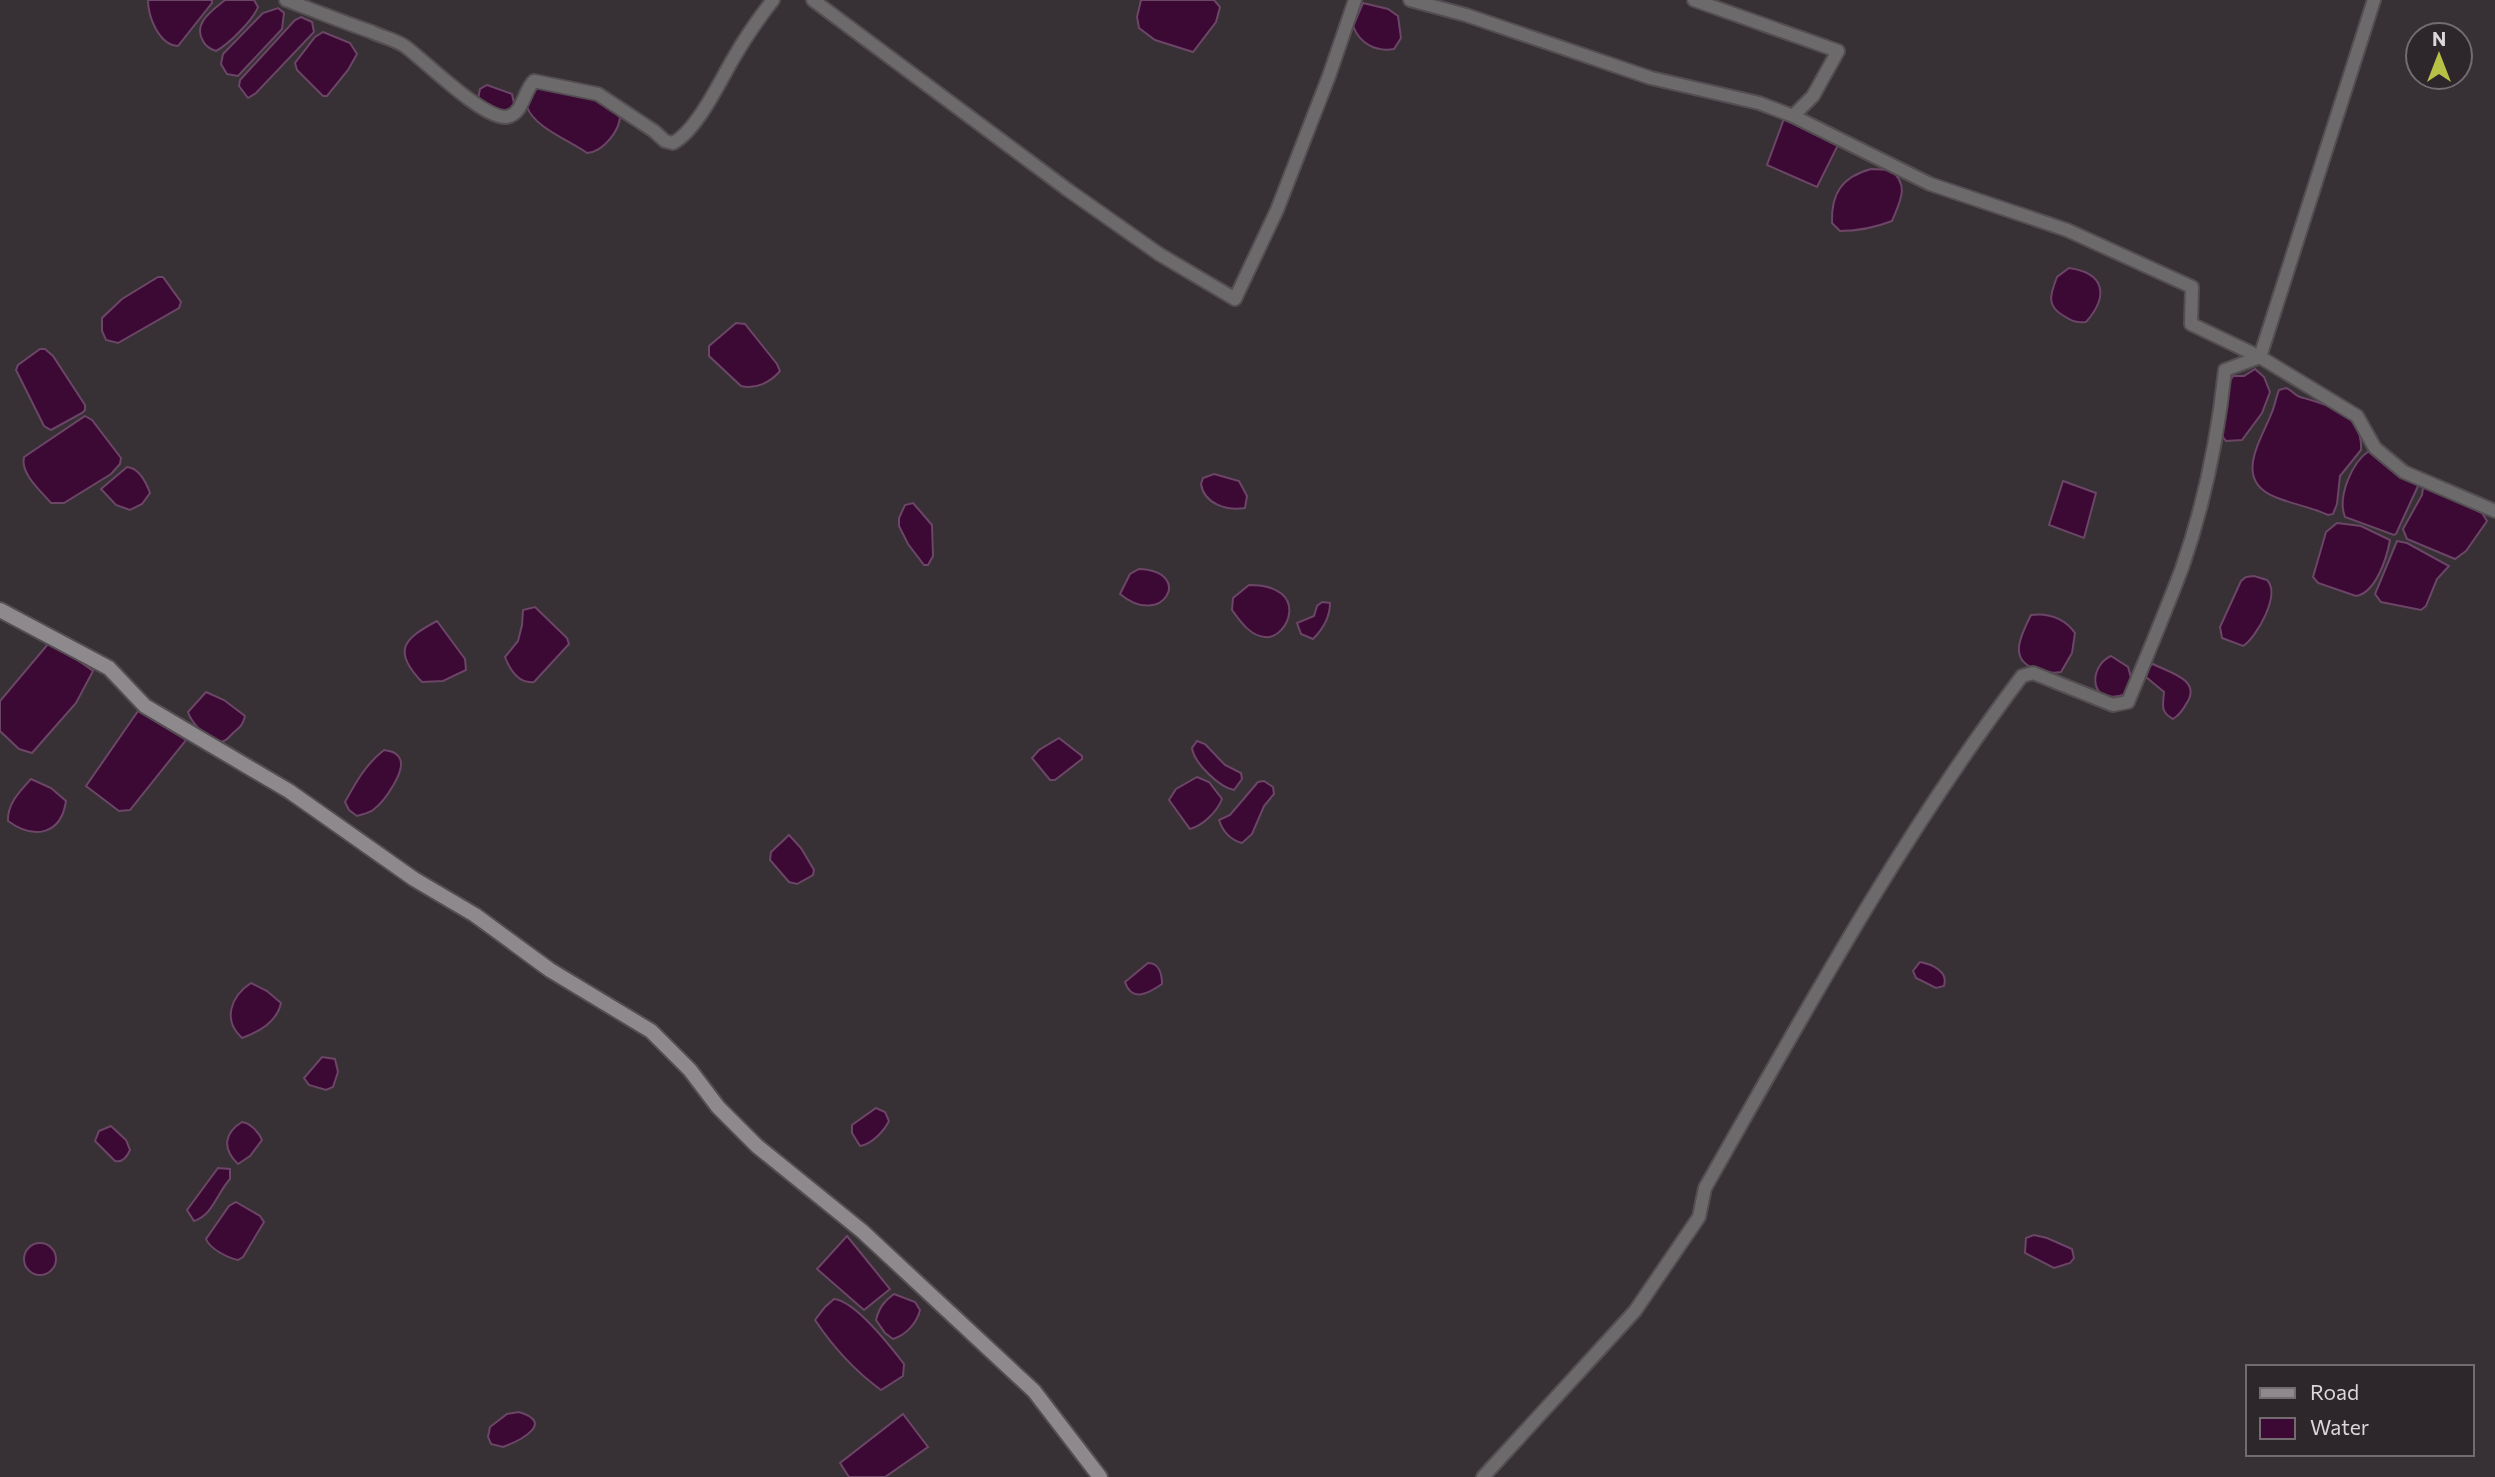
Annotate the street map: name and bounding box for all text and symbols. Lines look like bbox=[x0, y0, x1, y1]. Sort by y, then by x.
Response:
north arrow bbox=[2404, 21, 2474, 91]
text: N bbox=[2432, 27, 2446, 50]
legend bbox=[2246, 1365, 2474, 1456]
text: Road bbox=[2310, 1379, 2359, 1404]
text: Water bbox=[2310, 1414, 2369, 1439]

